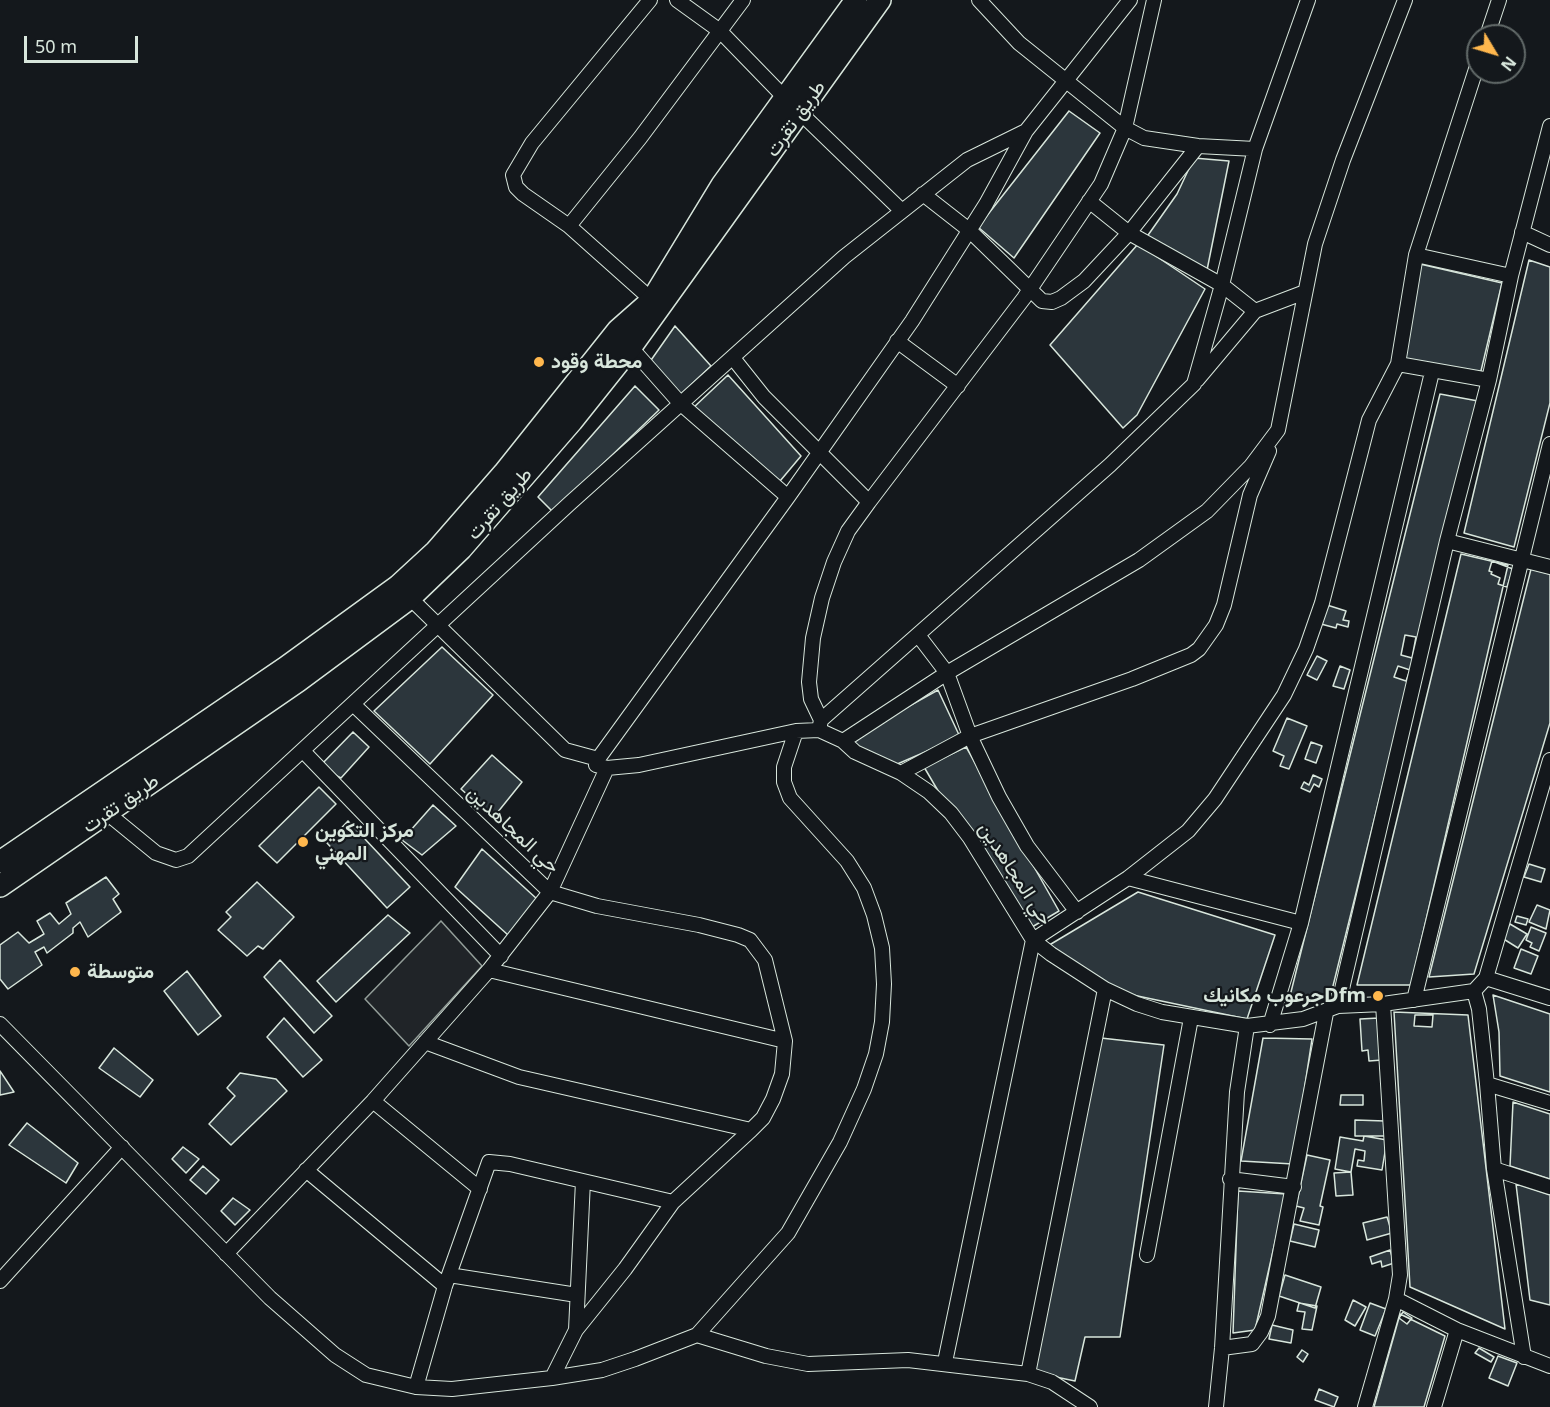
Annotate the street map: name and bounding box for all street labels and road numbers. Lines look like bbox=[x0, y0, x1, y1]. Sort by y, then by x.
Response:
street label: طريق تقرت bbox=[761, 76, 831, 162]
street label: طريق تقرت bbox=[462, 463, 538, 545]
street label: طريق تقرت bbox=[78, 769, 164, 839]
street label: حي المجاهدين bbox=[462, 781, 564, 879]
street label: حي المجاهدين bbox=[973, 818, 1057, 930]

